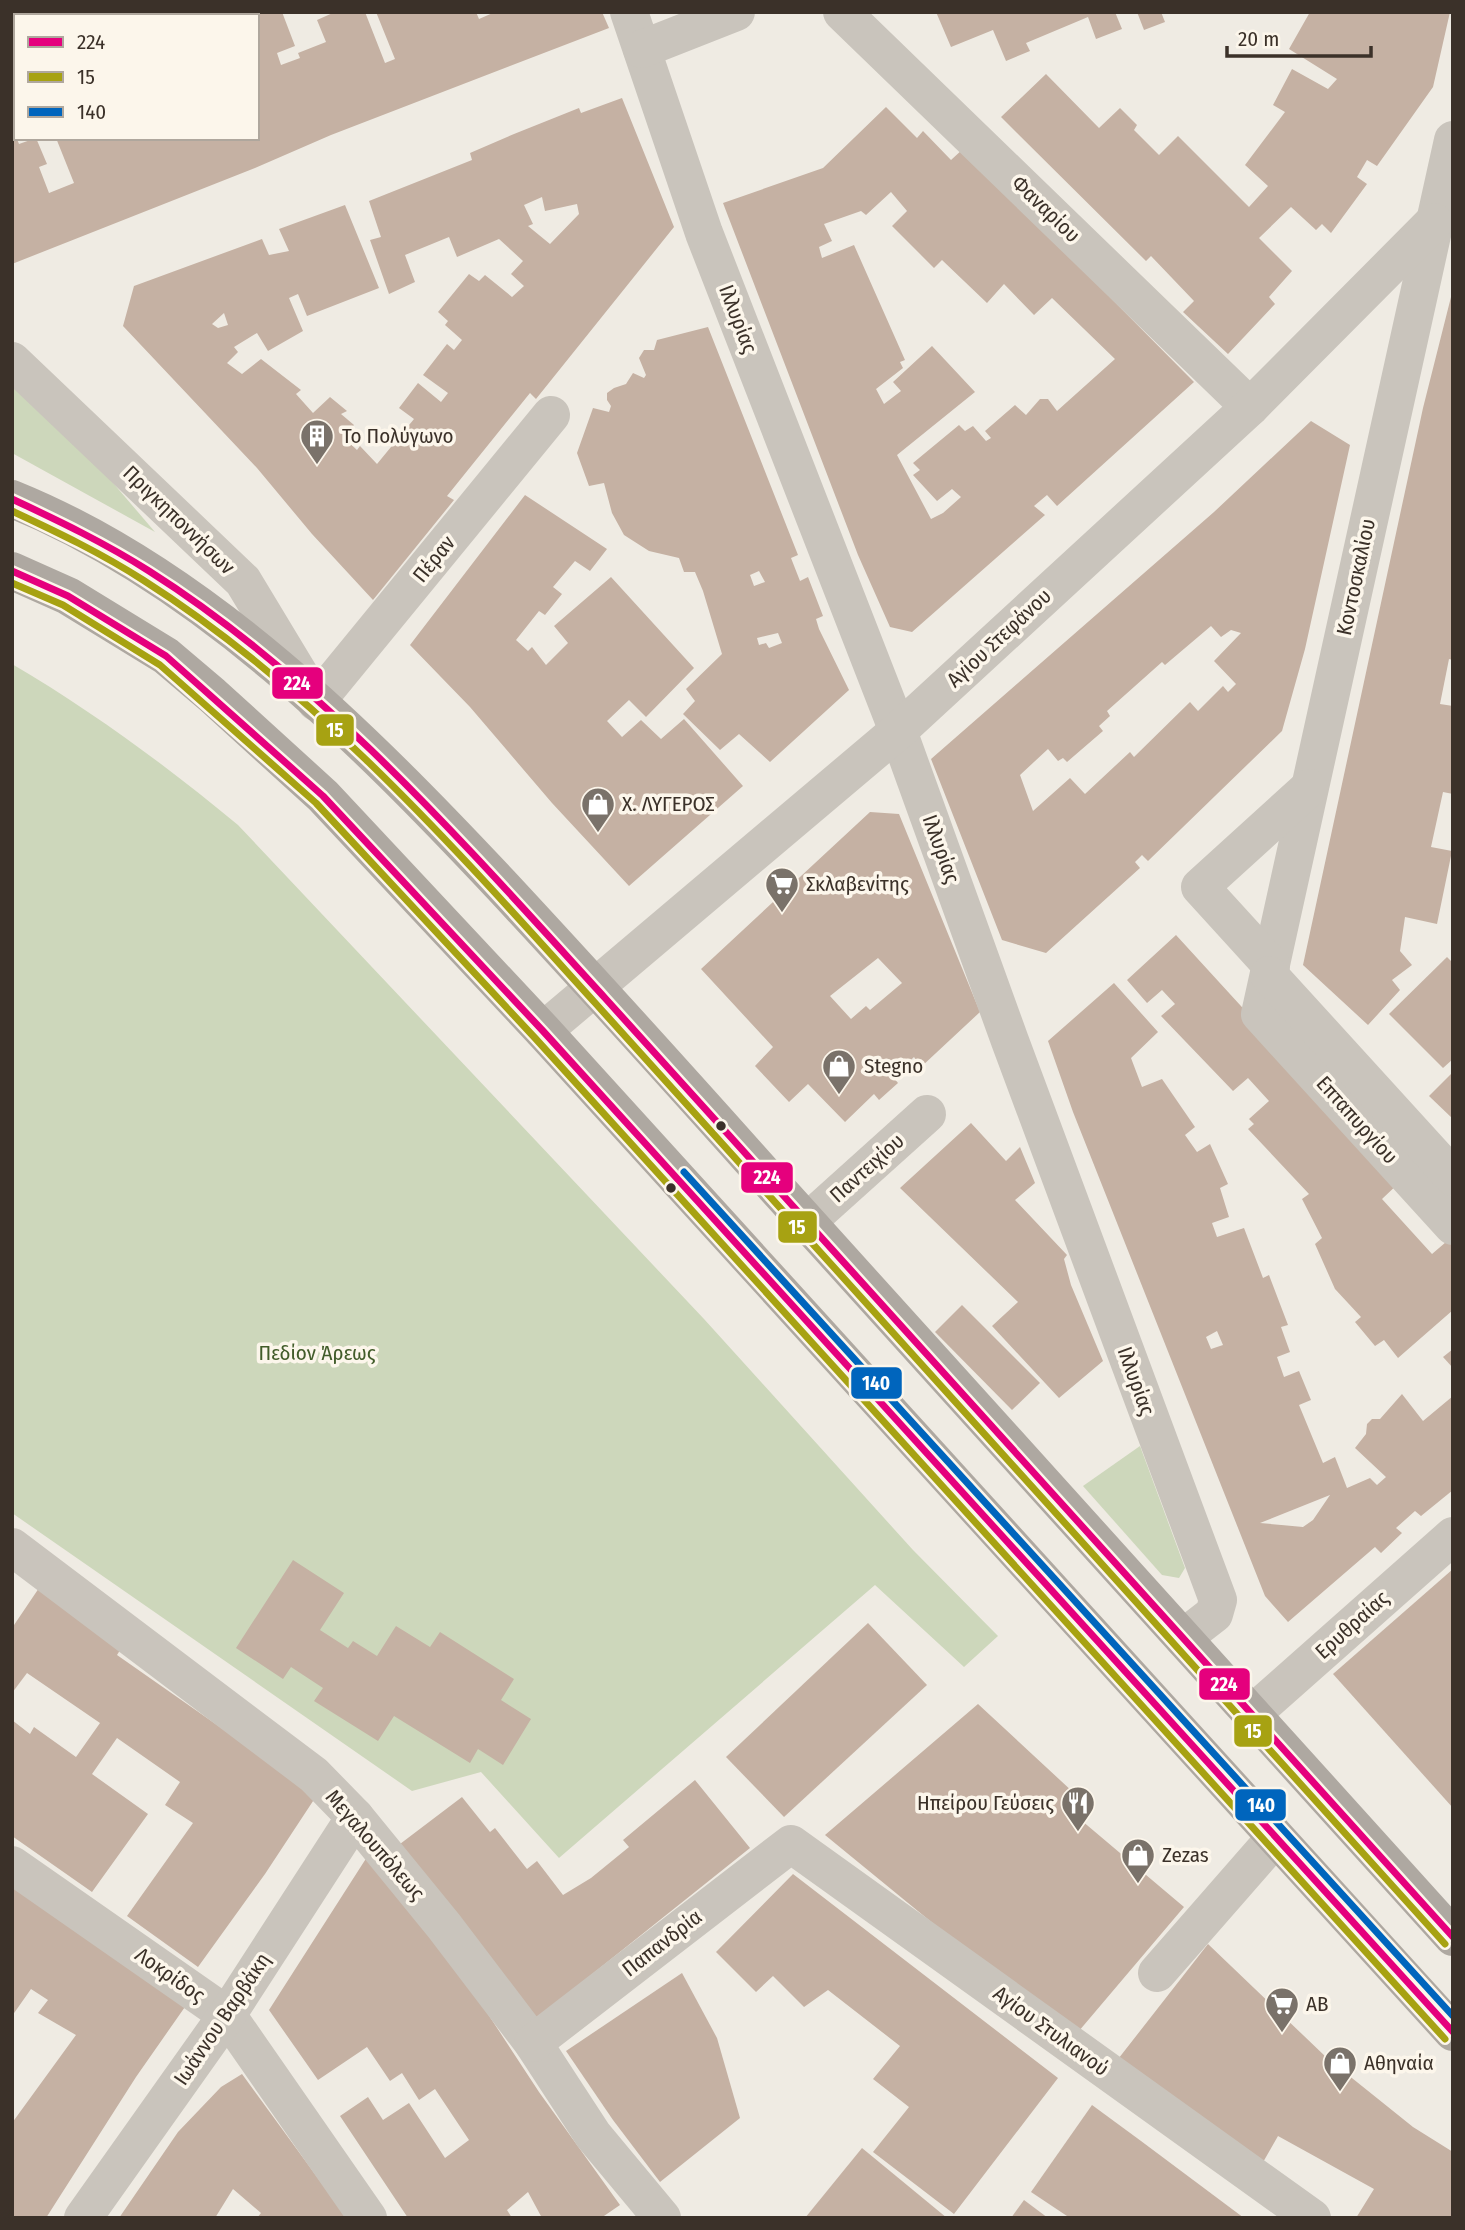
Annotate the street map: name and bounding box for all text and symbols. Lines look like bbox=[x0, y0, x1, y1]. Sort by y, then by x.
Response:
legend bbox=[14, 14, 259, 140]
scale bar bbox=[1227, 14, 1370, 58]
text: 20 m bbox=[1238, 26, 1279, 52]
text: 224 bbox=[77, 29, 105, 55]
text: 15 bbox=[77, 64, 95, 90]
text: 140 bbox=[77, 99, 106, 125]
street label: Φαναρίου bbox=[1006, 170, 1086, 248]
street label: Ιλλυρίας bbox=[713, 281, 763, 357]
building icon: Το Πολύγωνο bbox=[298, 417, 336, 466]
place label: Το Πολύγωνο bbox=[342, 423, 454, 449]
street label: Πριγκηποννήσων bbox=[118, 460, 240, 580]
street label: Κοντοσκαλίου bbox=[1331, 516, 1381, 638]
street label: Πέραν bbox=[407, 530, 461, 588]
street label: Αγίου Στεφάνου bbox=[941, 583, 1057, 693]
line badge: 224 bbox=[271, 666, 324, 700]
text: 224 bbox=[283, 672, 311, 695]
line badge: 15 bbox=[315, 713, 355, 747]
text: 15 bbox=[326, 719, 344, 742]
shop icon: Χ. ΛΥΓΕΡΟΣ bbox=[579, 785, 617, 834]
place label: Χ. ΛΥΓΕΡΟΣ bbox=[622, 791, 715, 817]
street label: Ιλλυρίας bbox=[917, 811, 965, 887]
supermarket icon: Σκλαβενίτης bbox=[763, 865, 801, 914]
place label: Σκλαβενίτης bbox=[806, 871, 909, 897]
shop icon: Stegno bbox=[820, 1047, 858, 1096]
place label: Stegno bbox=[864, 1053, 923, 1079]
street label: Επταπυργίου bbox=[1311, 1071, 1403, 1169]
unlabelled marker bbox=[714, 1119, 728, 1133]
street label: Παντειχίου bbox=[824, 1128, 910, 1208]
line badge: 224 bbox=[740, 1161, 794, 1194]
text: 224 bbox=[753, 1166, 781, 1189]
unlabelled marker bbox=[664, 1181, 678, 1195]
line badge: 15 bbox=[777, 1210, 818, 1244]
text: 15 bbox=[788, 1216, 806, 1239]
park label: Πεδίον Άρεως bbox=[258, 1340, 376, 1366]
street label: Ιλλυρίας bbox=[1112, 1343, 1160, 1419]
line badge: 140 bbox=[850, 1366, 903, 1400]
text: 140 bbox=[862, 1372, 890, 1395]
street label: Ερυθραίας bbox=[1310, 1585, 1394, 1665]
line badge: 224 bbox=[1198, 1667, 1251, 1701]
text: 224 bbox=[1210, 1673, 1238, 1696]
line badge: 15 bbox=[1233, 1714, 1273, 1748]
text: 15 bbox=[1244, 1720, 1262, 1743]
street label: Μεγαλουπόλεως bbox=[320, 1784, 430, 1906]
restaurant icon: Ηπείρου Γεύσεις bbox=[1059, 1784, 1097, 1833]
line badge: 140 bbox=[1234, 1788, 1287, 1822]
place label: Ηπείρου Γεύσεις bbox=[917, 1790, 1054, 1816]
text: 140 bbox=[1247, 1794, 1275, 1817]
shop icon: Zezas bbox=[1119, 1836, 1157, 1885]
place label: Zezas bbox=[1162, 1842, 1209, 1868]
street label: Παπανδρία bbox=[617, 1904, 707, 1982]
street label: Λοκρίδος bbox=[130, 1942, 210, 2008]
street label: Ιωάννου Βαρβάκη bbox=[168, 1948, 276, 2090]
street label: Αγίου Στυλιανού bbox=[988, 1980, 1114, 2082]
supermarket icon: ΑΒ bbox=[1263, 1985, 1301, 2034]
place label: ΑΒ bbox=[1306, 1991, 1329, 2017]
shop icon: Αθηναία bbox=[1321, 2044, 1359, 2093]
place label: Αθηναία bbox=[1364, 2050, 1434, 2076]

